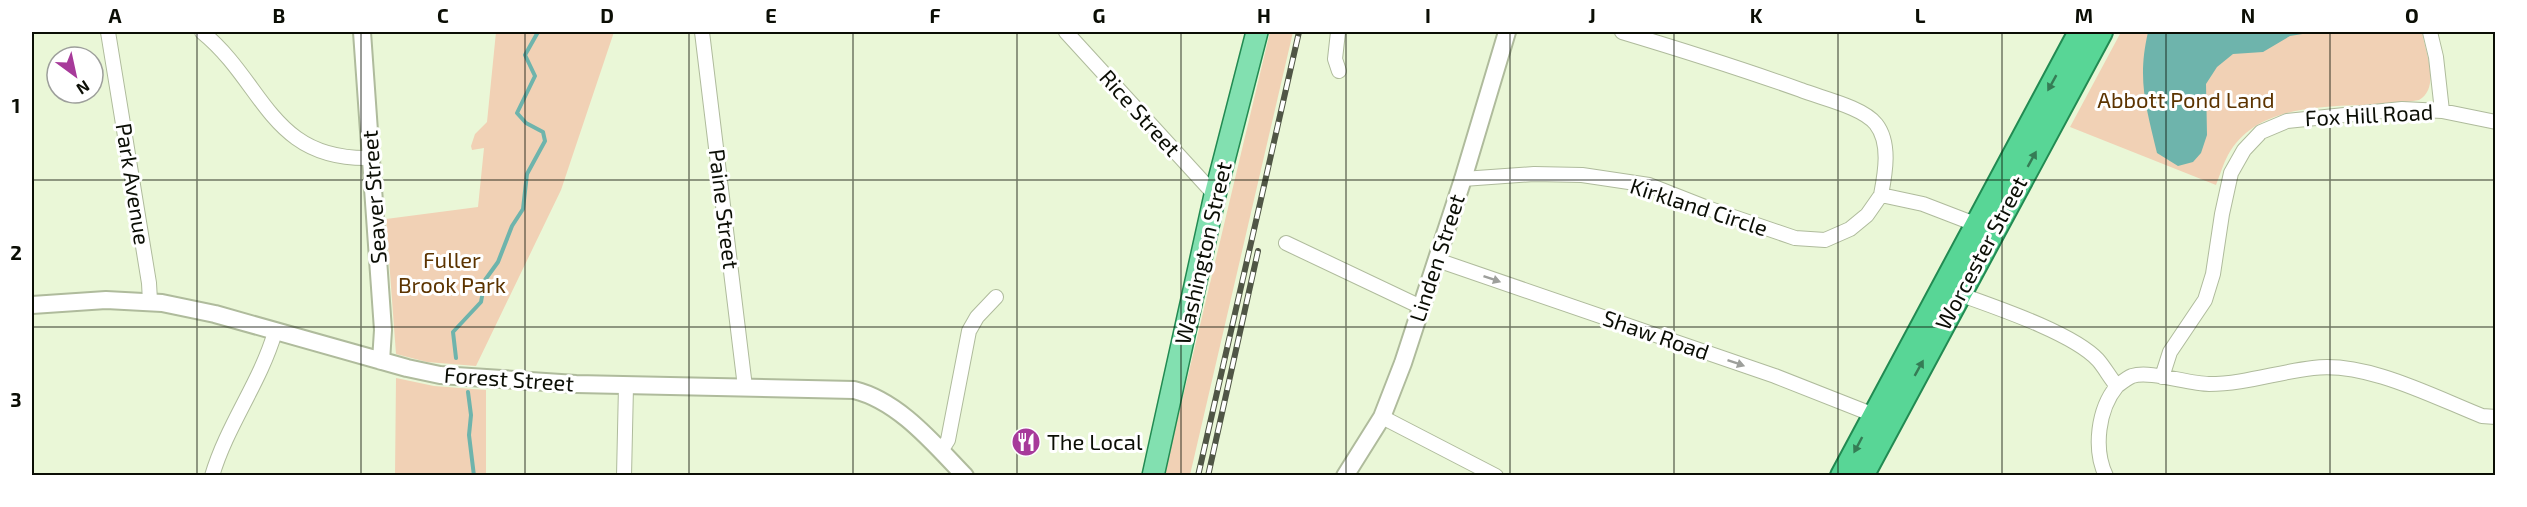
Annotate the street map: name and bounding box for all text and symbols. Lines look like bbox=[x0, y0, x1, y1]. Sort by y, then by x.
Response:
text: A bbox=[108, 3, 122, 27]
text: B bbox=[273, 3, 285, 27]
text: C bbox=[437, 3, 449, 27]
text: D bbox=[600, 3, 614, 27]
text: E bbox=[765, 3, 777, 27]
text: F bbox=[929, 3, 941, 27]
text: G bbox=[1093, 3, 1105, 27]
text: H bbox=[1257, 3, 1271, 27]
text: I bbox=[1425, 3, 1431, 27]
text: J bbox=[1588, 3, 1596, 27]
text: K bbox=[1750, 3, 1763, 27]
text: L bbox=[1915, 3, 1926, 27]
text: M bbox=[2075, 3, 2093, 27]
text: N bbox=[2241, 3, 2255, 27]
text: O bbox=[2405, 3, 2419, 27]
north arrow bbox=[45, 45, 105, 105]
street label: Rice Street bbox=[1095, 64, 1186, 161]
one-way arrow bbox=[2047, 75, 2057, 92]
text: N bbox=[73, 77, 93, 99]
park label: Abbott Pond Land bbox=[2097, 86, 2275, 112]
text: 1 bbox=[12, 93, 20, 117]
street label: Fox Hill Road bbox=[2304, 98, 2434, 130]
street label: Park Avenue bbox=[112, 121, 156, 247]
street label: Seaver Street bbox=[355, 129, 391, 265]
street label: Paine Street bbox=[705, 147, 745, 271]
one-way arrow bbox=[2027, 150, 2037, 167]
street label: Washington Street bbox=[1168, 159, 1236, 347]
street label: Kirkland Circle bbox=[1627, 172, 1771, 241]
street label: Worcester Street bbox=[1929, 172, 2031, 334]
street label: Linden Street bbox=[1403, 191, 1469, 325]
text: 2 bbox=[10, 240, 22, 264]
park label: Fuller Brook Park bbox=[398, 246, 506, 297]
one-way arrow bbox=[1483, 274, 1501, 284]
street label: Shaw Road bbox=[1600, 304, 1713, 364]
one-way arrow bbox=[1727, 358, 1745, 368]
one-way arrow bbox=[1914, 359, 1924, 376]
street label: Forest Street bbox=[443, 361, 575, 396]
text: 3 bbox=[10, 387, 22, 411]
restaurant icon: The Local bbox=[1010, 426, 1042, 458]
place label: The Local bbox=[1047, 428, 1143, 454]
one-way arrow bbox=[1853, 437, 1863, 454]

